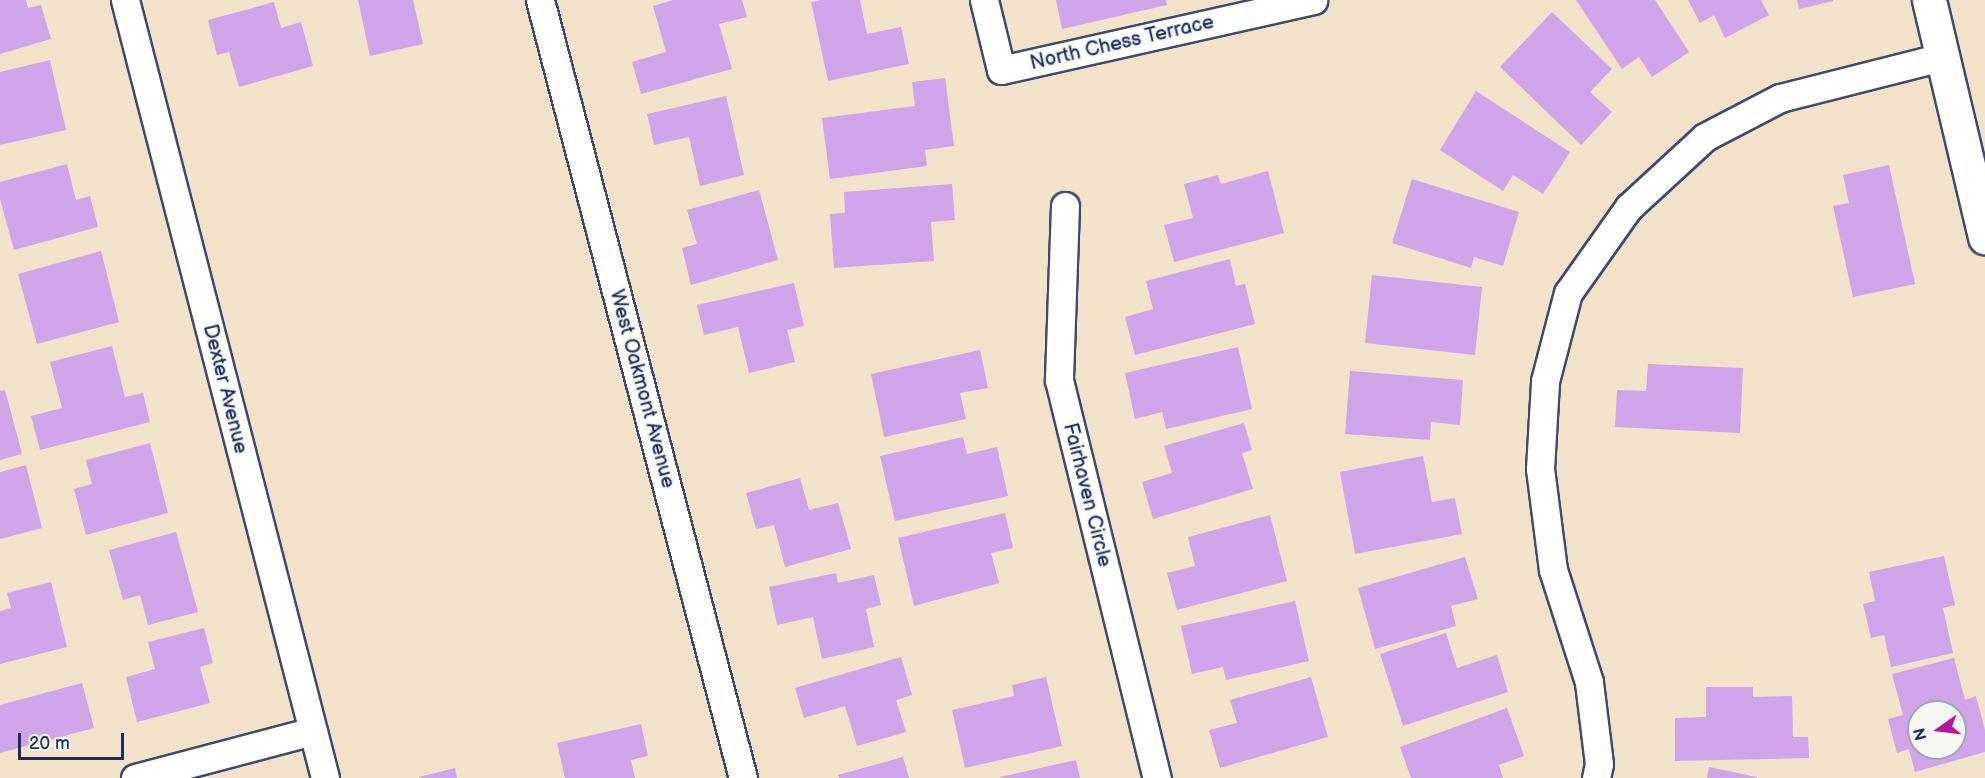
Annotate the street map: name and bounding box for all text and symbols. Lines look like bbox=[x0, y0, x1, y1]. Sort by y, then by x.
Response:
street label: North Chess Terrace bbox=[1028, 10, 1216, 76]
street label: West Oakmont Avenue bbox=[604, 287, 680, 491]
street label: Dexter Avenue bbox=[197, 322, 253, 456]
street label: Fairhaven Circle bbox=[1058, 421, 1116, 569]
north arrow bbox=[1907, 700, 1967, 760]
scale bar bbox=[21, 721, 128, 759]
text: N bbox=[1910, 726, 1932, 742]
text: 20 m bbox=[29, 733, 70, 754]

